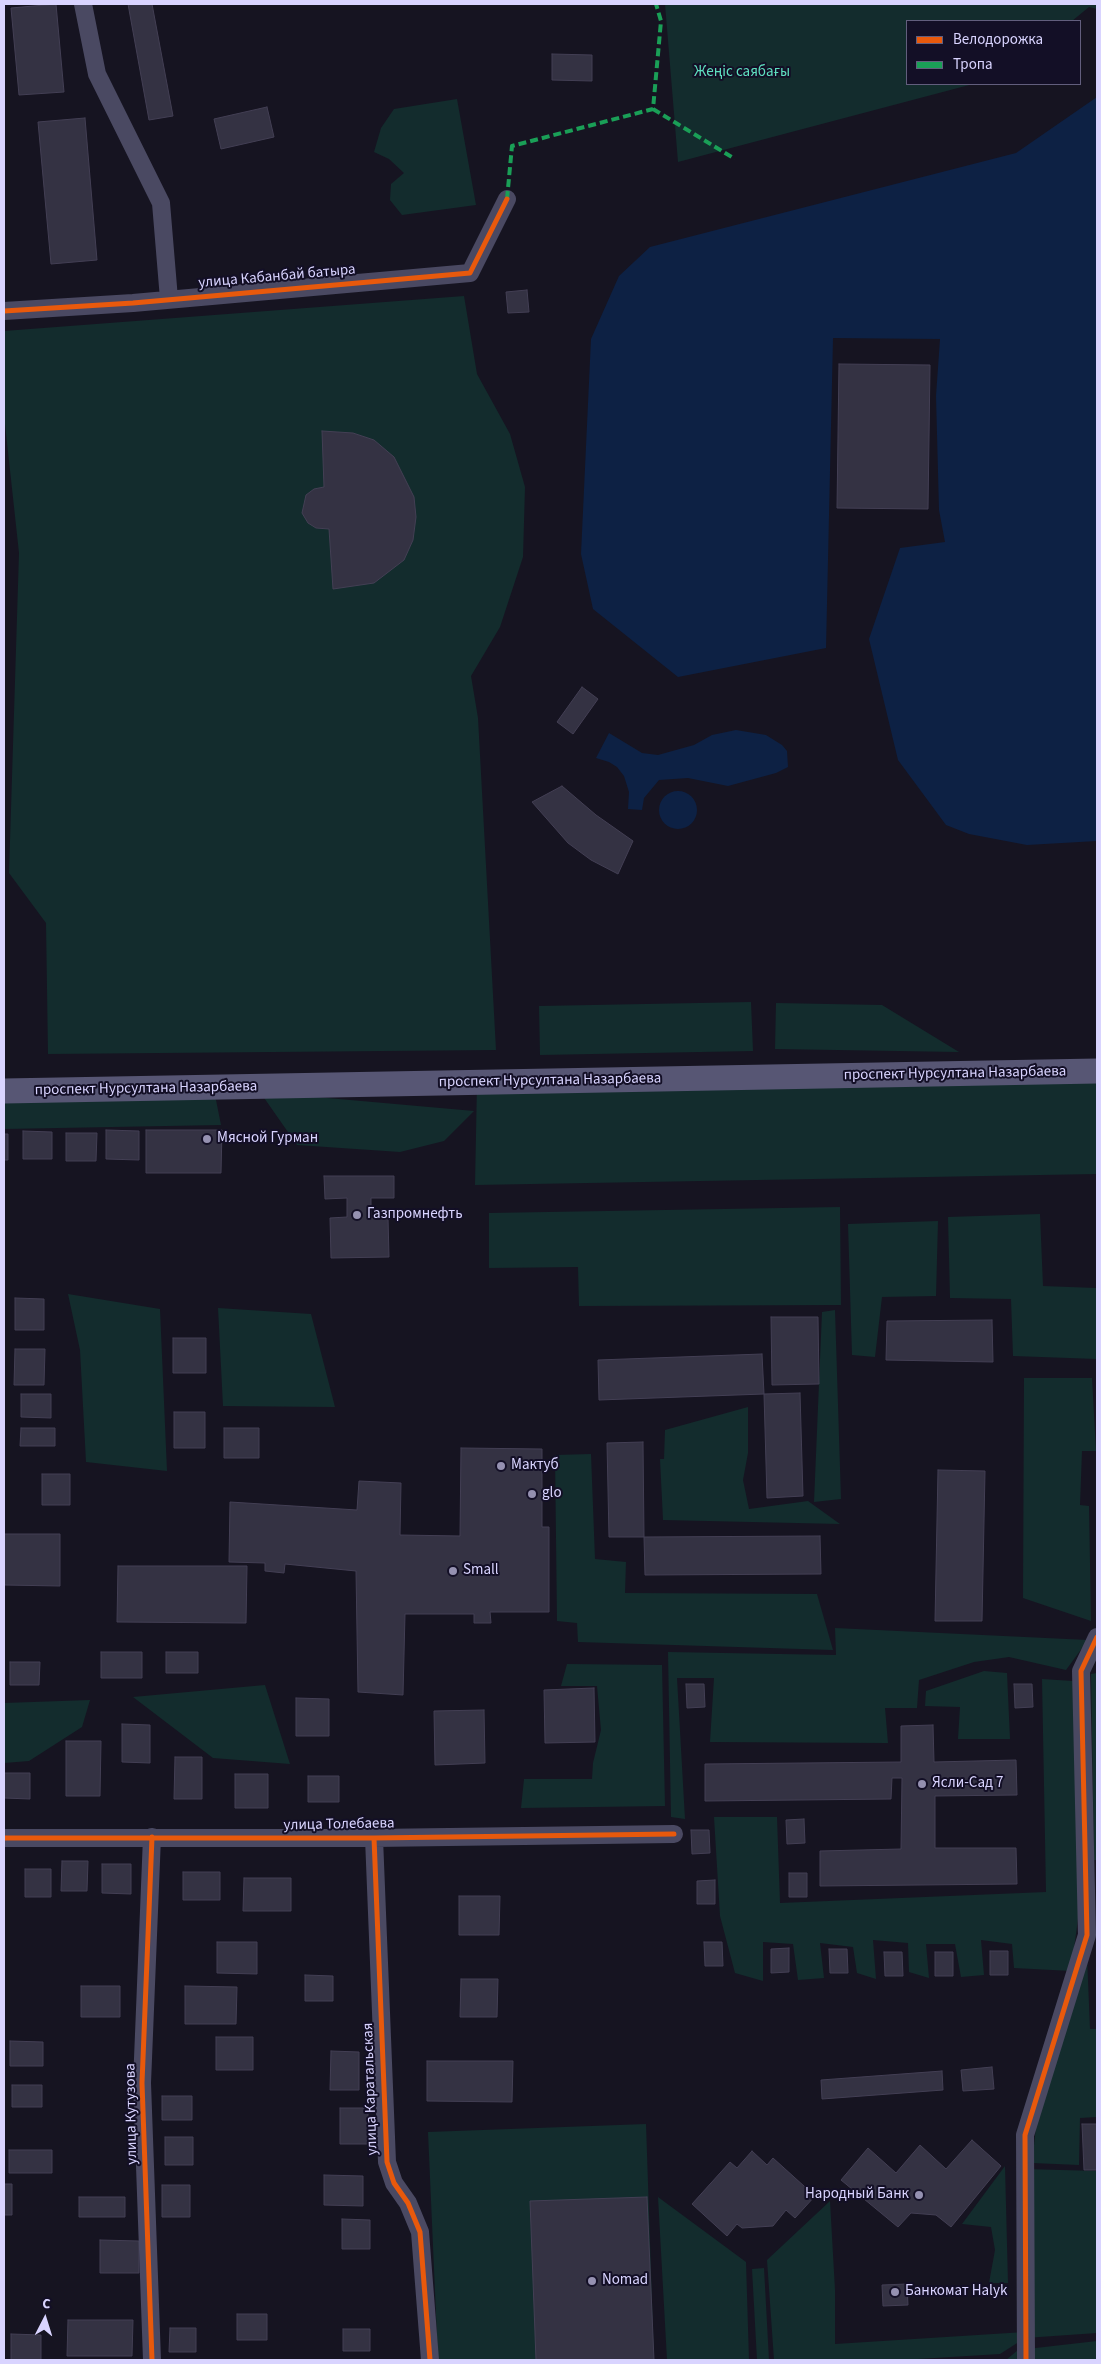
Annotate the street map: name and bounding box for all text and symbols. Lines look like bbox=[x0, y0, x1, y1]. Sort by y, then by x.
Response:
legend bbox=[906, 20, 1081, 85]
text: Велодорожка bbox=[953, 29, 1043, 50]
text: Тропа bbox=[953, 54, 993, 75]
park label: Жеңіс саябағы bbox=[694, 64, 790, 82]
street label: улица Кабанбай батыра bbox=[198, 261, 356, 293]
street label: проспект Нурсултана Назарбаева bbox=[844, 1063, 1066, 1085]
street label: проспект Нурсултана Назарбаева bbox=[439, 1070, 661, 1092]
street label: проспект Нурсултана Назарбаева bbox=[35, 1078, 257, 1100]
place label: Мясной Гурман bbox=[217, 1130, 318, 1148]
marker: Мясной Гурман bbox=[201, 1133, 213, 1145]
place label: Газпромнефть bbox=[367, 1206, 463, 1224]
marker: Газпромнефть bbox=[351, 1209, 363, 1221]
place label: Мактуб bbox=[511, 1457, 559, 1475]
marker: Мактуб bbox=[495, 1460, 507, 1472]
place label: glo bbox=[542, 1485, 562, 1503]
marker: glo bbox=[526, 1488, 538, 1500]
place label: Small bbox=[463, 1562, 499, 1580]
marker: Small bbox=[447, 1565, 459, 1577]
place label: Ясли-Сад 7 bbox=[932, 1775, 1003, 1793]
marker: Ясли-Сад 7 bbox=[916, 1778, 928, 1790]
street label: улица Толебаева bbox=[283, 1815, 395, 1835]
street label: улица Каратальская bbox=[360, 2022, 382, 2156]
street label: улица Кутузова bbox=[122, 2063, 142, 2165]
place label: Народный Банк bbox=[805, 2186, 909, 2204]
marker: Народный Банк bbox=[913, 2189, 925, 2201]
place label: Nomad bbox=[602, 2272, 648, 2290]
marker: Nomad bbox=[586, 2275, 598, 2287]
place label: Банкомат Halyk bbox=[905, 2283, 1007, 2301]
marker: Банкомат Halyk bbox=[889, 2286, 901, 2298]
north arrow bbox=[20, 2294, 70, 2344]
text: С bbox=[41, 2294, 51, 2314]

